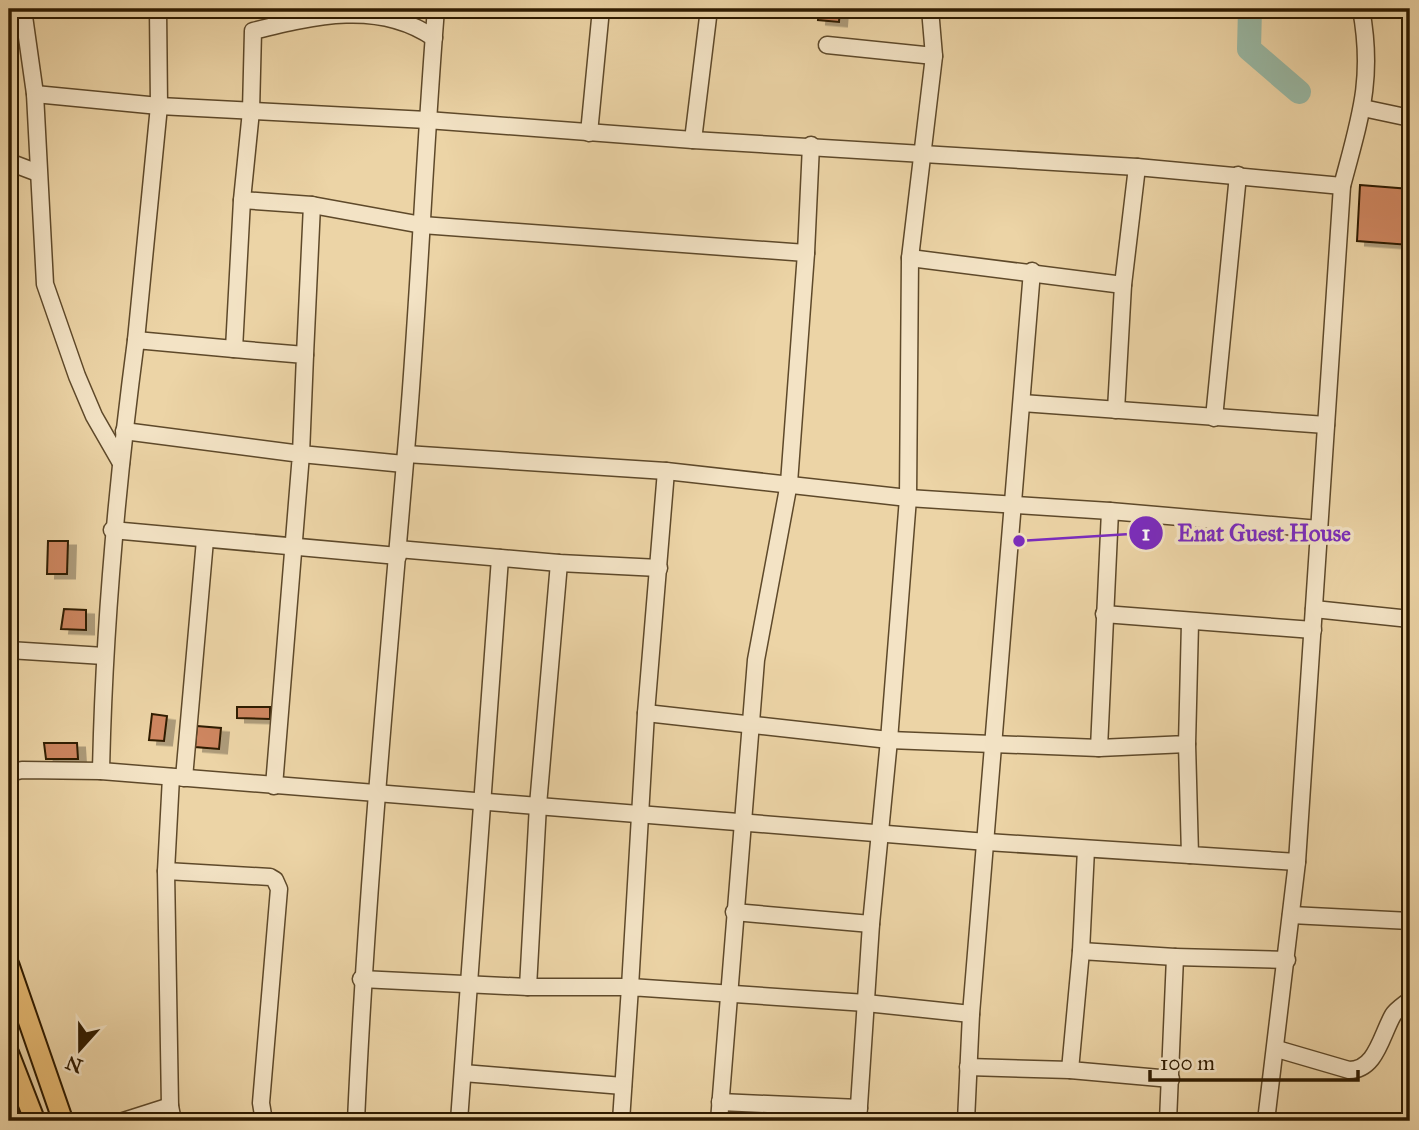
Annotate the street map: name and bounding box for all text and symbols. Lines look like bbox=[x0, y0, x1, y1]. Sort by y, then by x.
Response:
callout: Enat Guest House bbox=[1128, 511, 1365, 555]
text: Enat Guest House bbox=[1177, 519, 1351, 547]
text: 1 bbox=[1142, 520, 1150, 546]
north arrow bbox=[46, 1014, 116, 1084]
scale bar bbox=[1150, 1039, 1358, 1083]
text: 100 m bbox=[1160, 1050, 1215, 1076]
text: N bbox=[62, 1051, 86, 1078]

